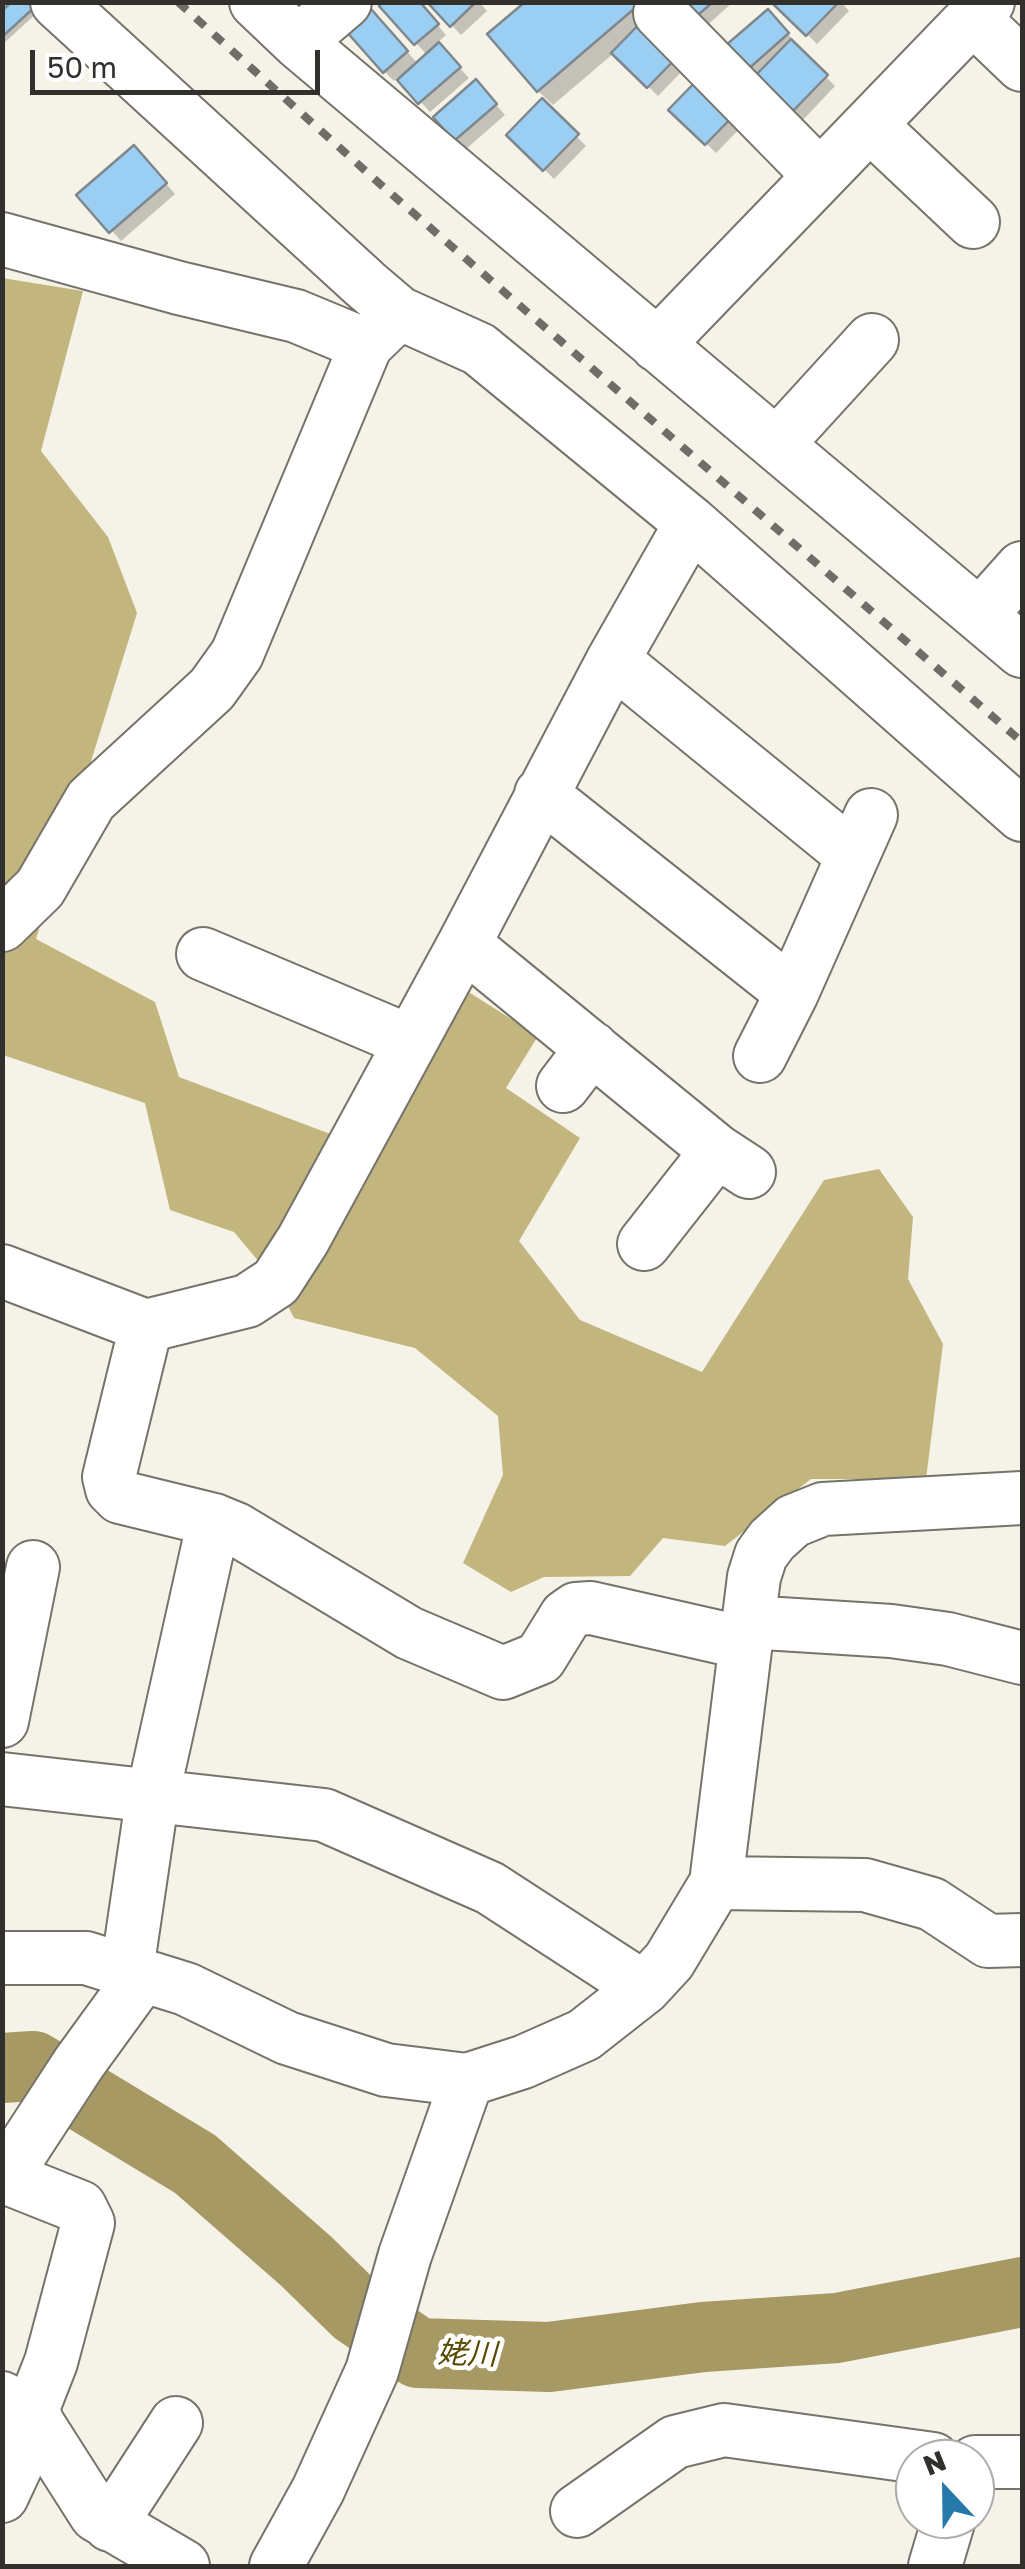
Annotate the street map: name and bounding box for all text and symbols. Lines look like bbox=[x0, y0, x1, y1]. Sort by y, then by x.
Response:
scale bar bbox=[35, 30, 325, 92]
text: 50 m bbox=[47, 49, 117, 85]
water label: 姥川 bbox=[436, 2335, 498, 2373]
north arrow bbox=[895, 2439, 995, 2539]
text: N bbox=[918, 2443, 950, 2482]

